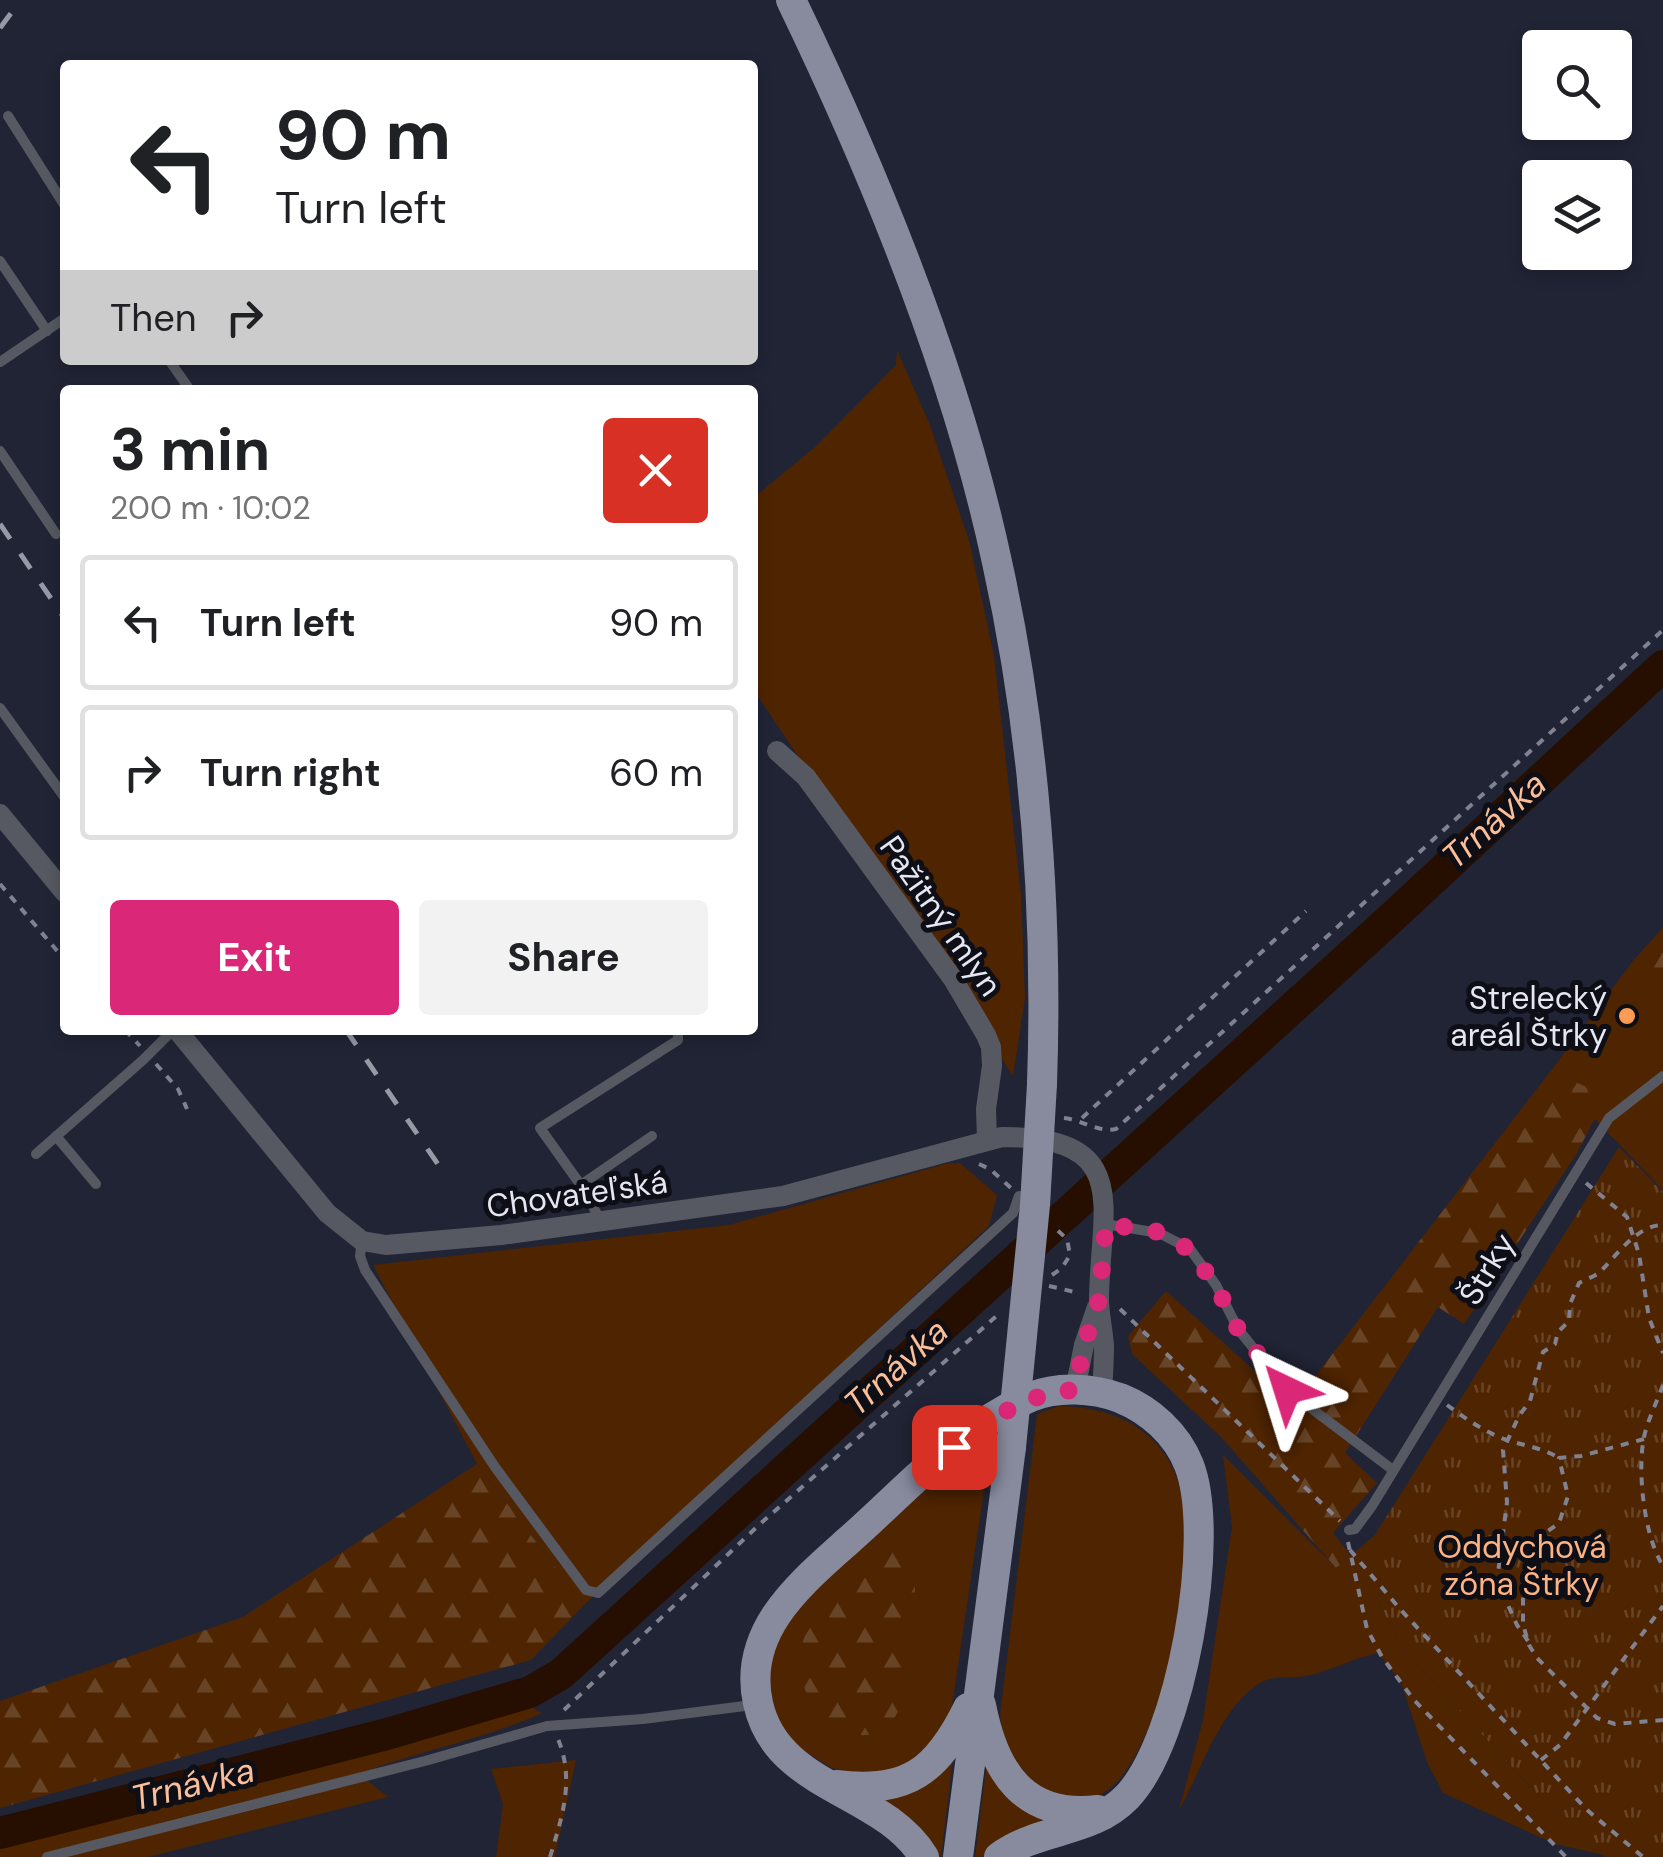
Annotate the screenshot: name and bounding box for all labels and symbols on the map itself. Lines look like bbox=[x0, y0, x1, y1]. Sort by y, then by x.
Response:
water label: Trnávka bbox=[1432, 761, 1556, 879]
street label: Pažitný mlyn bbox=[870, 828, 1012, 1004]
place label: Strelecký areál Štrky bbox=[1450, 977, 1607, 1056]
marker: Strelecký areál Štrky bbox=[1616, 1005, 1638, 1027]
street label: Chovateľská bbox=[484, 1161, 670, 1227]
street label: Štrky bbox=[1449, 1225, 1525, 1313]
water label: Trnávka bbox=[834, 1308, 958, 1426]
position arrow bbox=[1235, 1338, 1339, 1442]
pin bbox=[912, 1405, 997, 1490]
park label: Oddychová zóna Štrky bbox=[1437, 1526, 1607, 1605]
water label: Trnávka bbox=[127, 1747, 259, 1821]

